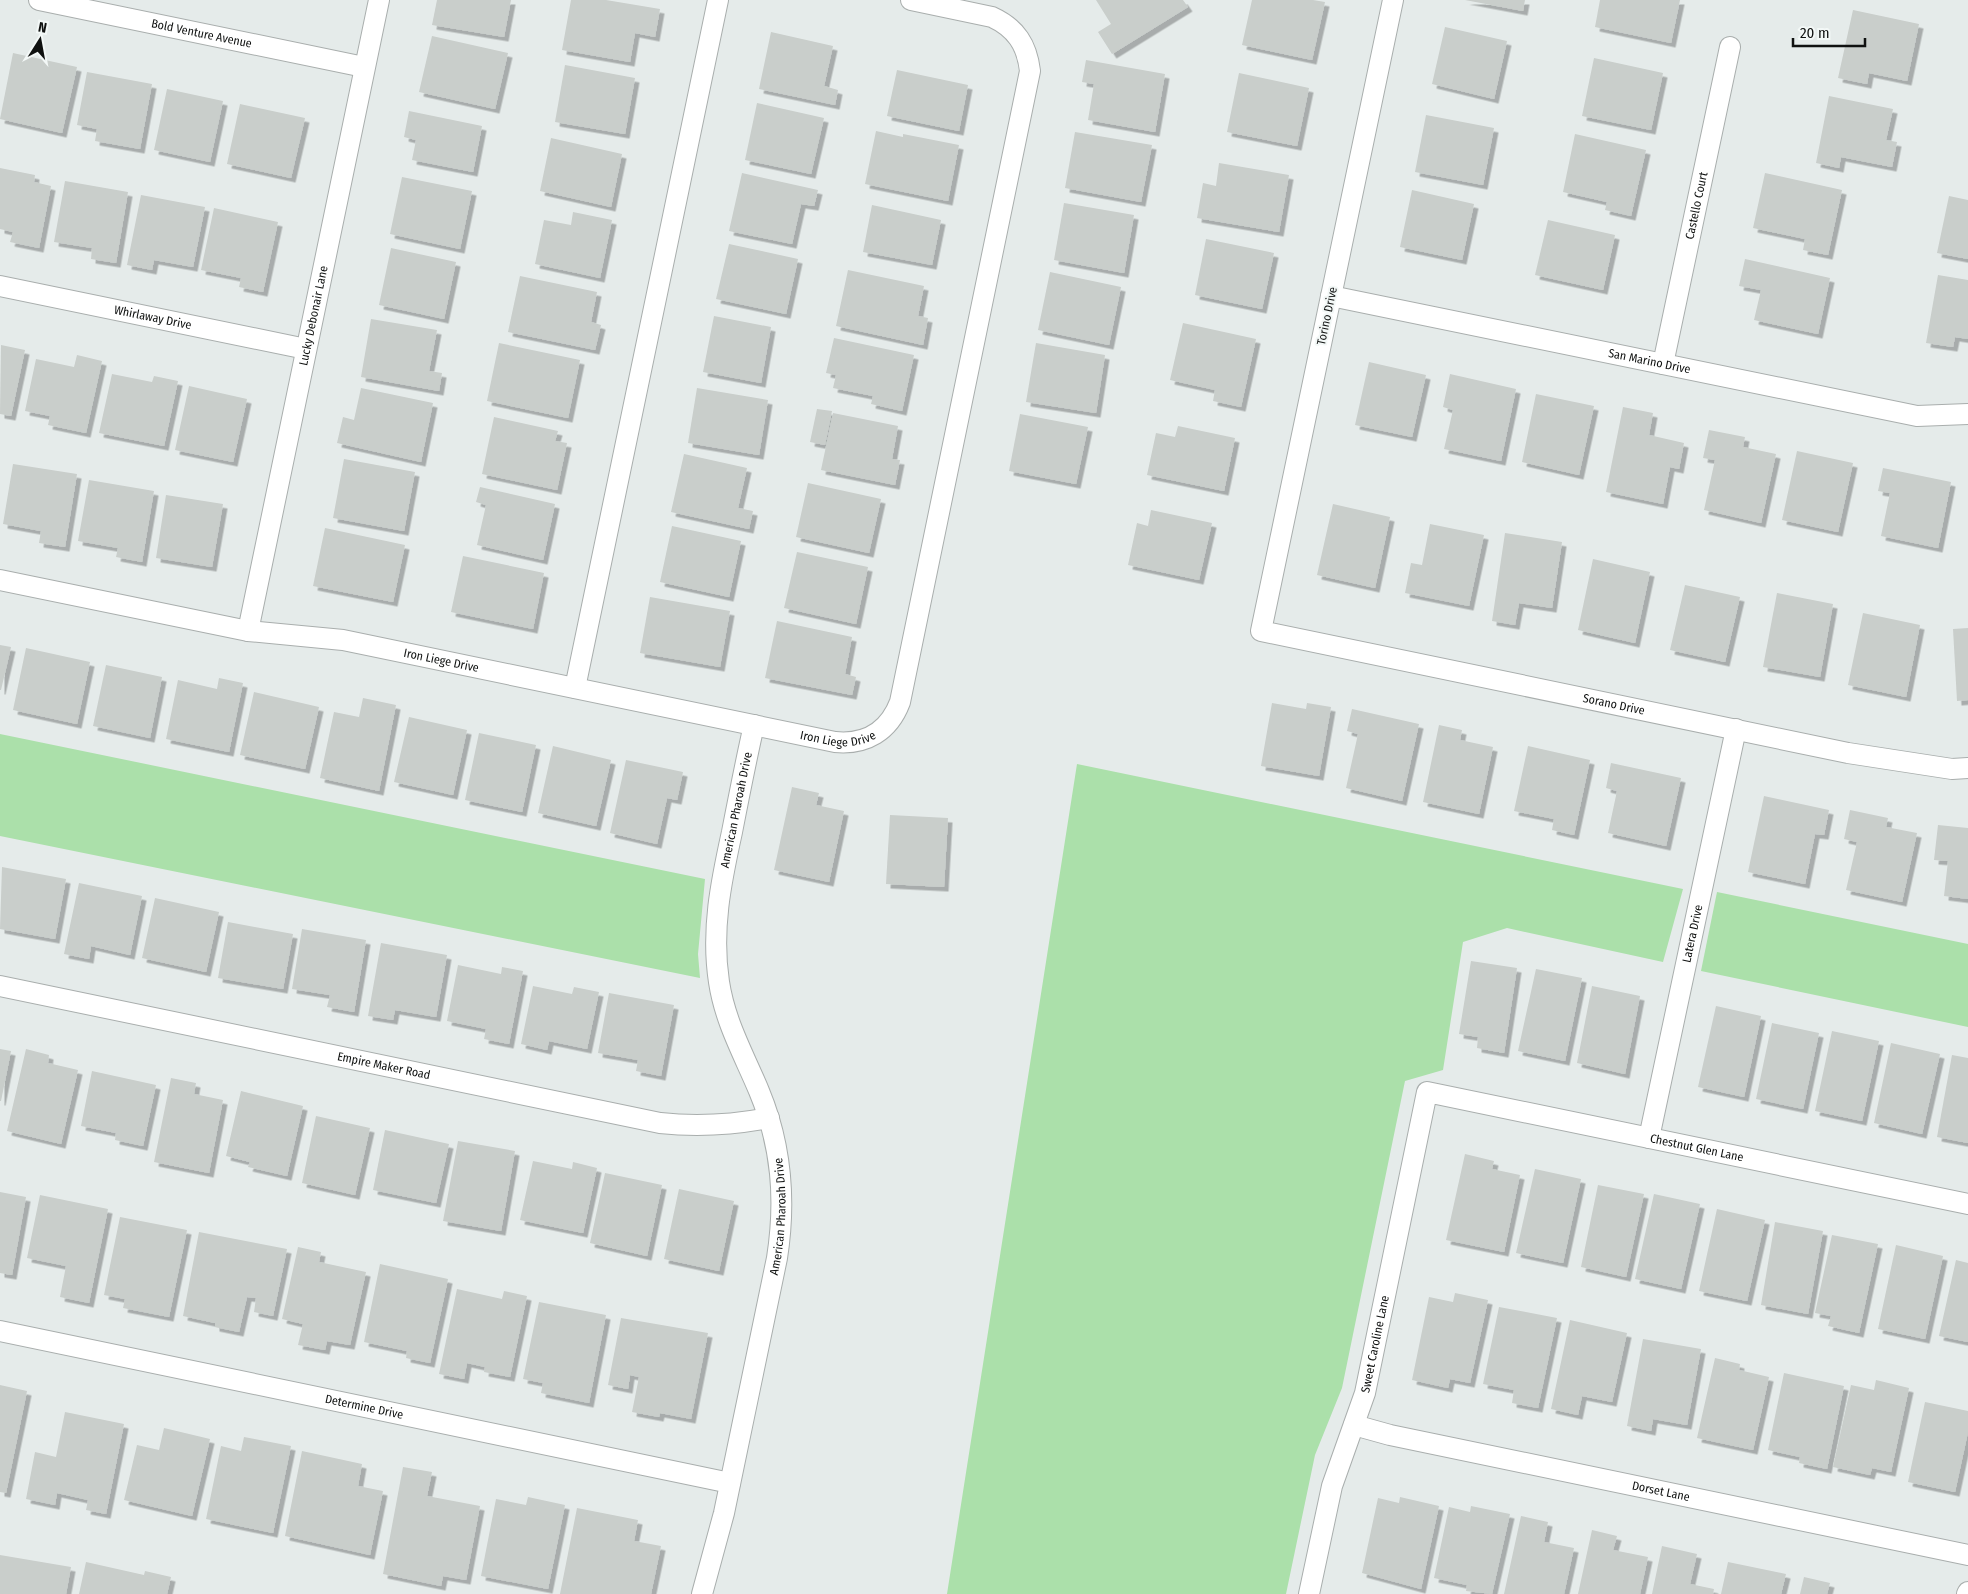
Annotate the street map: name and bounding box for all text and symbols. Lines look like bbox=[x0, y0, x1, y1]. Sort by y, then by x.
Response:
north arrow bbox=[15, 15, 65, 65]
scale bar bbox=[1793, 15, 1866, 47]
street label: Bold Venture Avenue bbox=[150, 16, 253, 51]
text: N bbox=[37, 19, 48, 37]
text: 20 m bbox=[1800, 24, 1830, 42]
street label: Castello Court bbox=[1683, 170, 1710, 241]
street label: Lucky Debonair Lane bbox=[296, 264, 331, 367]
street label: Torino Drive bbox=[1314, 285, 1340, 346]
street label: Whirlaway Drive bbox=[113, 303, 193, 332]
street label: San Marino Drive bbox=[1607, 346, 1692, 376]
street label: Iron Liege Drive bbox=[402, 646, 480, 675]
street label: Sorano Drive bbox=[1582, 691, 1646, 718]
street label: Iron Liege Drive bbox=[799, 728, 878, 749]
street label: American Pharoah Drive bbox=[718, 751, 755, 869]
street label: Latera Drive bbox=[1680, 903, 1705, 964]
street label: Empire Maker Road bbox=[336, 1049, 432, 1082]
street label: Chestnut Glen Lane bbox=[1649, 1131, 1745, 1164]
street label: American Pharoah Drive bbox=[767, 1157, 788, 1276]
street label: Sweet Caroline Lane bbox=[1358, 1294, 1392, 1394]
street label: Determine Drive bbox=[324, 1392, 405, 1422]
street label: Dorset Lane bbox=[1631, 1478, 1691, 1504]

